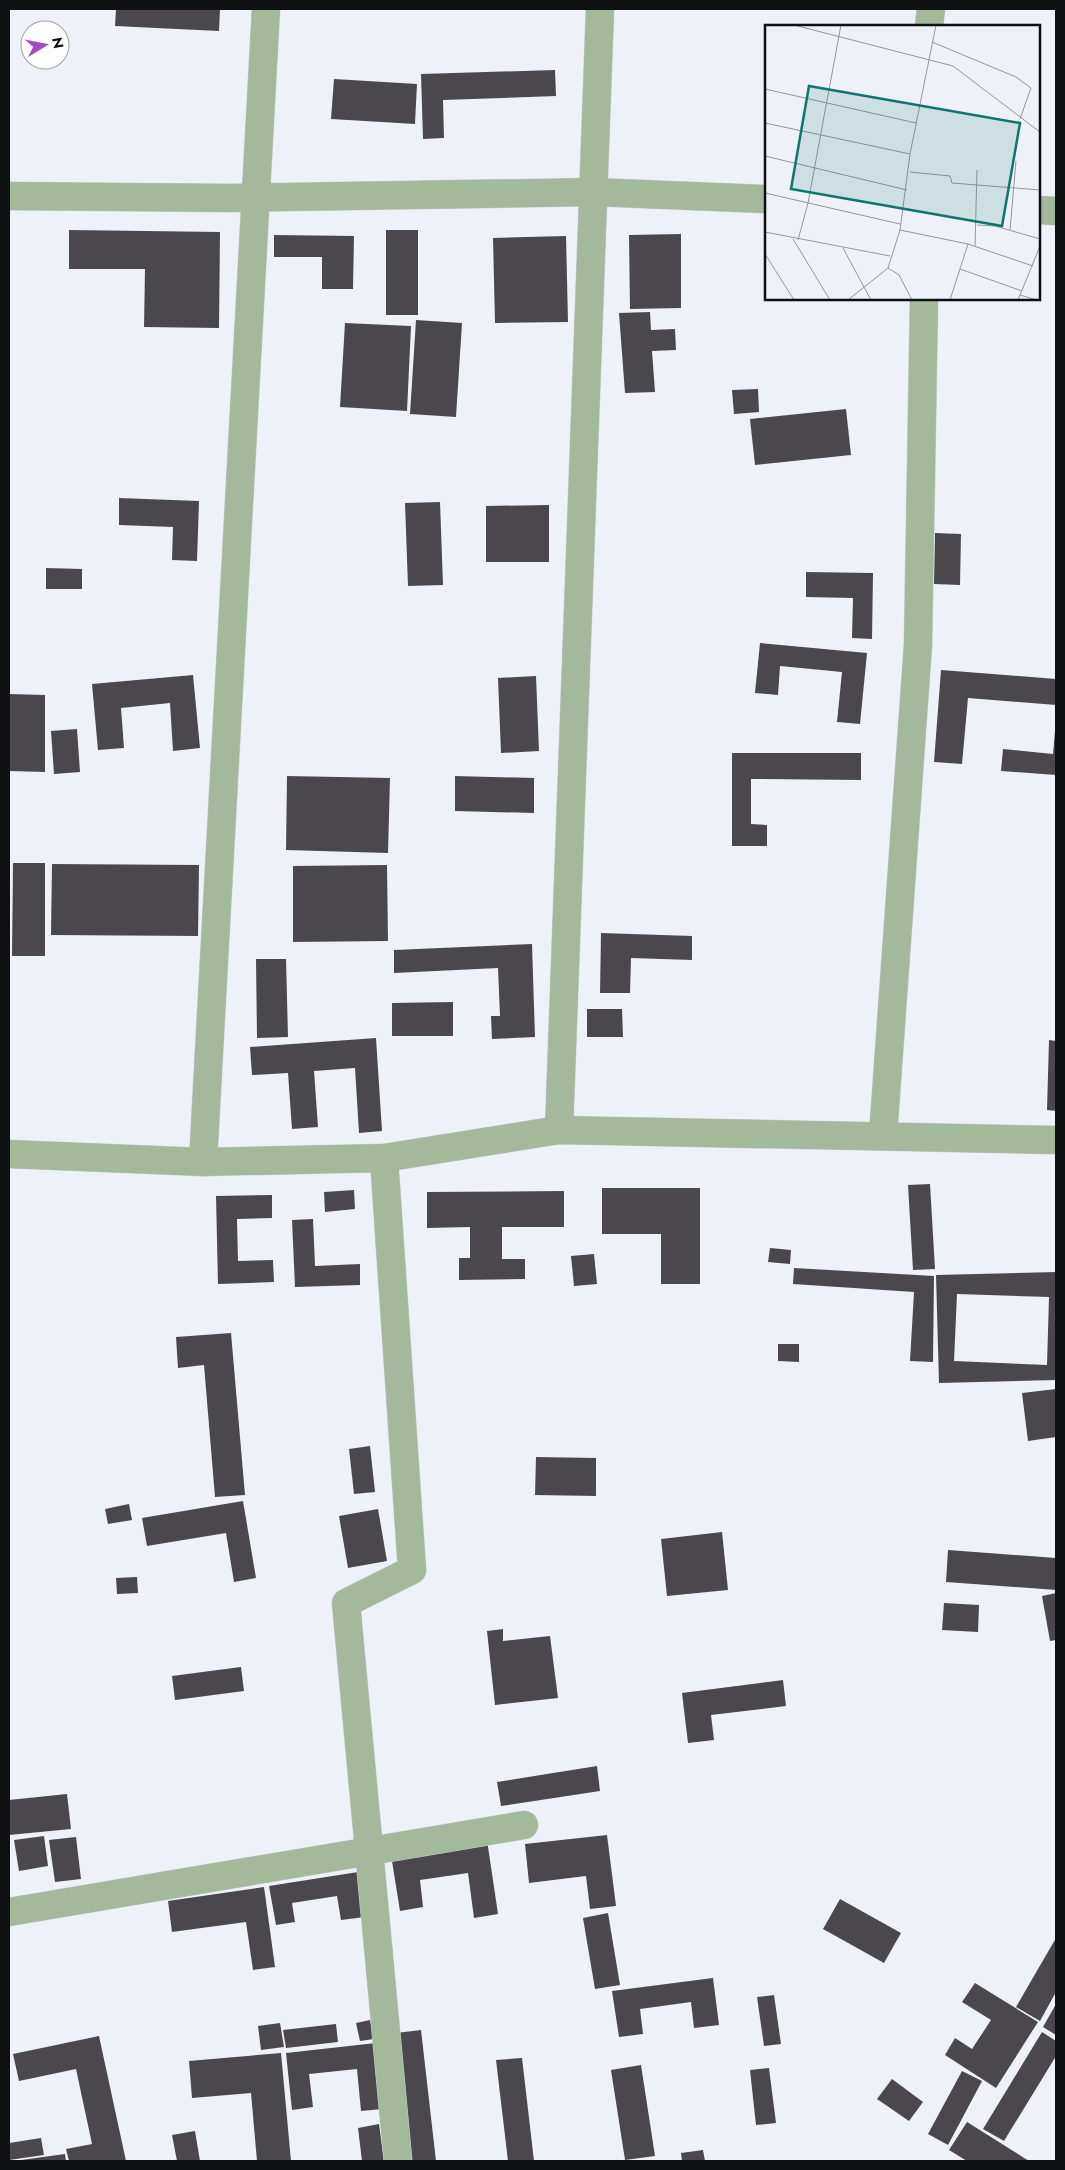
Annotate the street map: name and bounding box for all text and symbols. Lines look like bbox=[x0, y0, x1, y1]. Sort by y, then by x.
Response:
north arrow bbox=[20, 20, 70, 70]
inset map bbox=[765, 25, 1040, 300]
text: N bbox=[47, 36, 69, 50]

